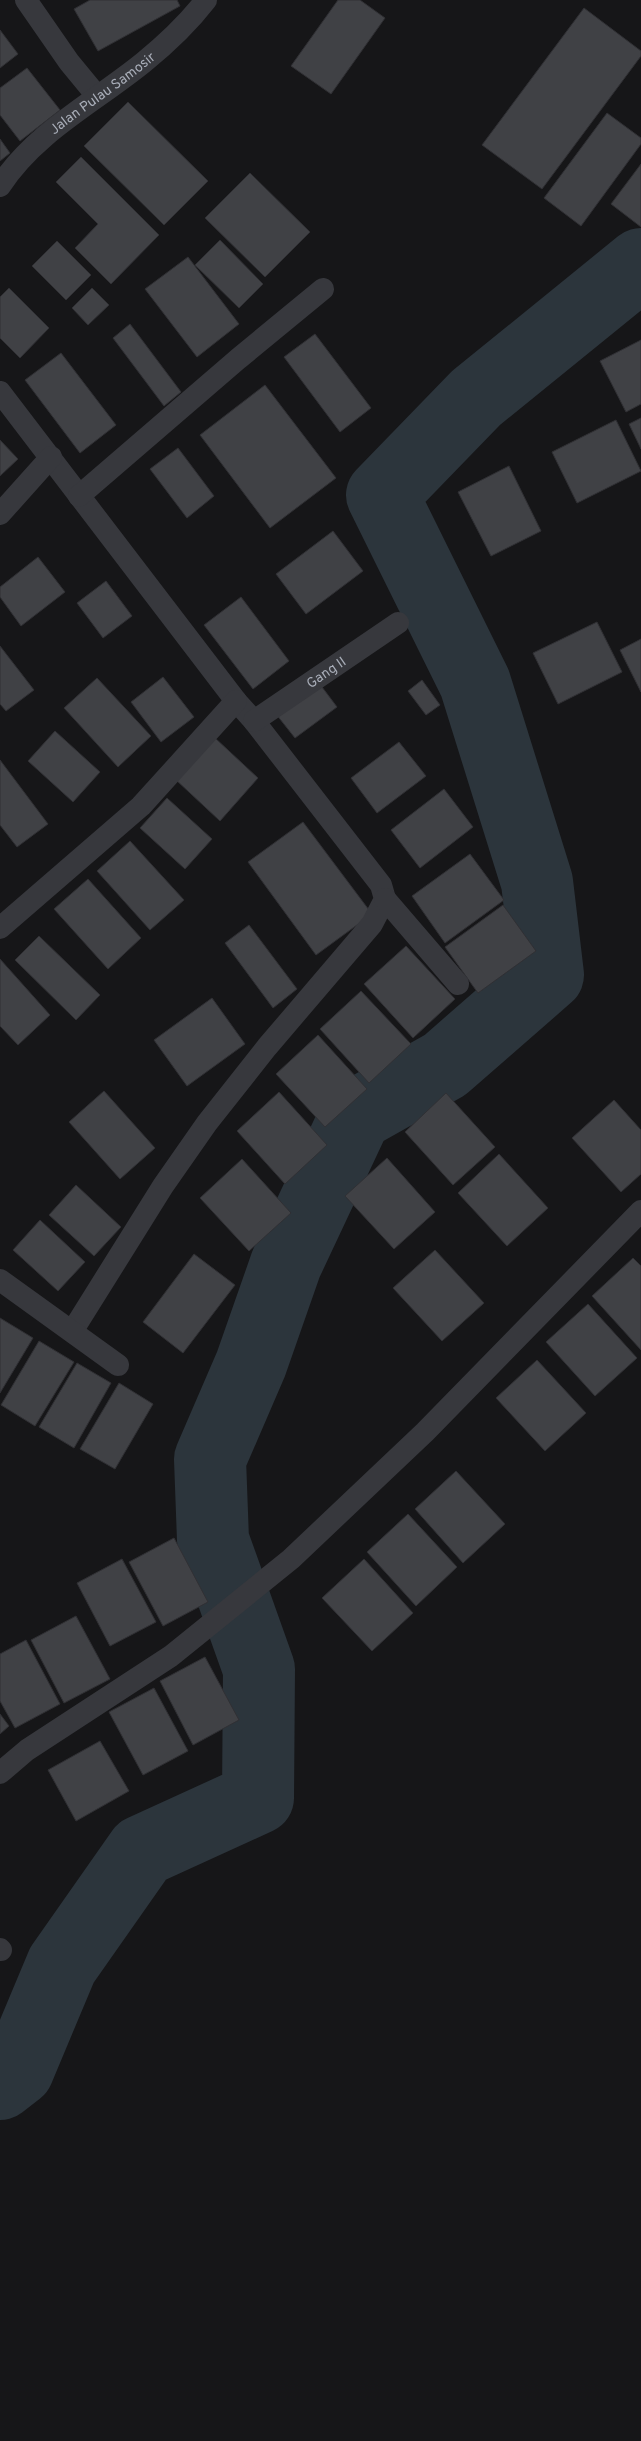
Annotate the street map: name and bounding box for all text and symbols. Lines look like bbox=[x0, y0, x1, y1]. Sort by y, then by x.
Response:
street label: Jalan Pulau Samosir bbox=[47, 49, 160, 139]
street label: Gang II bbox=[304, 654, 350, 693]

